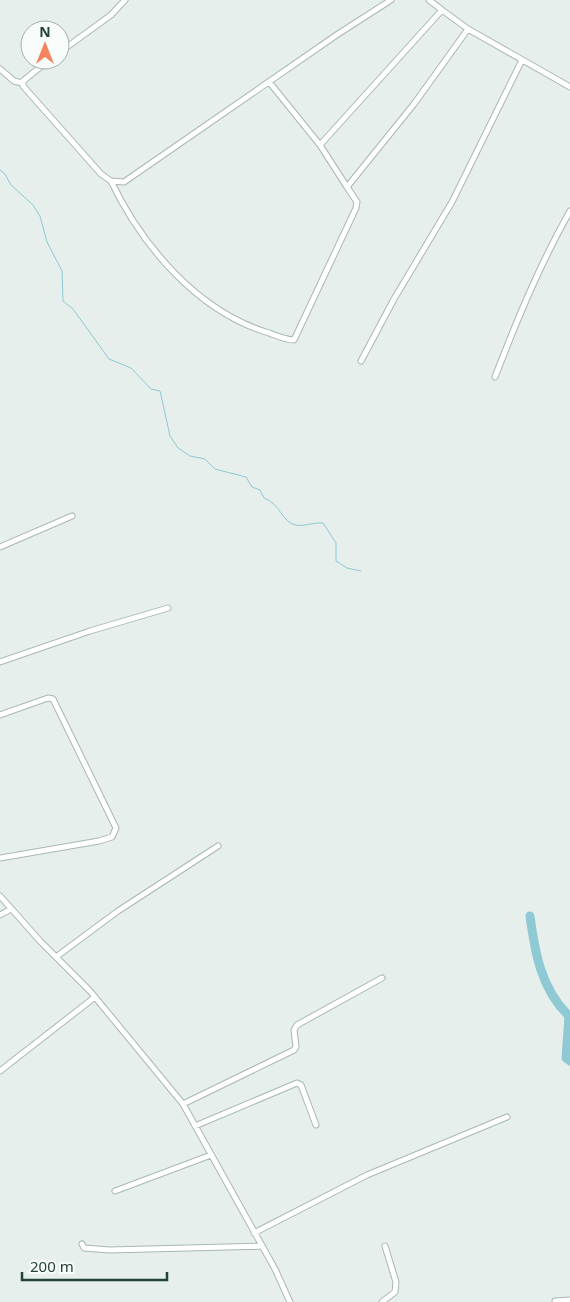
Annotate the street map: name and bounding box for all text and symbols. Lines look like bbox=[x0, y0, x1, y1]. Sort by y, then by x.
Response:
north arrow bbox=[20, 20, 70, 70]
text: N bbox=[39, 22, 51, 41]
scale bar bbox=[22, 1250, 168, 1282]
text: 200 m bbox=[30, 1256, 74, 1276]

